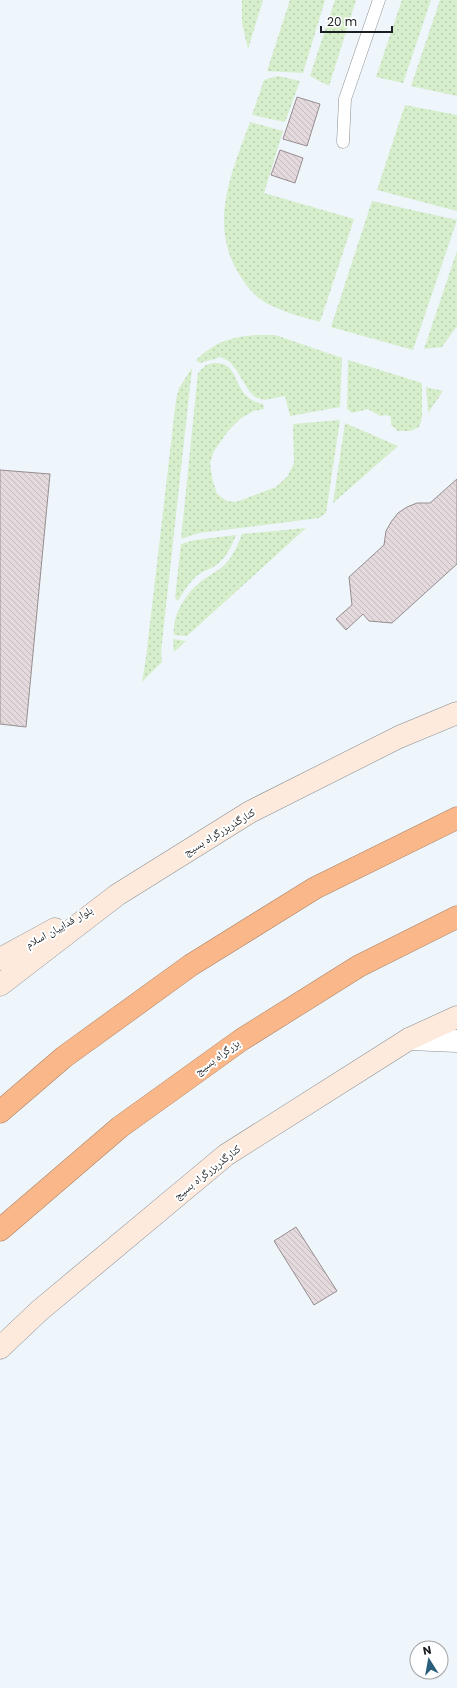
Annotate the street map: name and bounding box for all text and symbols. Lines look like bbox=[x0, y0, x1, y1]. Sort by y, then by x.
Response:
scale bar bbox=[321, 8, 392, 34]
text: 20 m bbox=[327, 13, 357, 30]
street label: کنارگذربزرگراه بسیج bbox=[180, 804, 258, 860]
street label: بلوار فداییان اسلام bbox=[22, 902, 96, 952]
street label: بزرگراه بسیج bbox=[191, 1035, 243, 1079]
street label: کنارگذربزرگراه بسیج bbox=[170, 1140, 244, 1203]
north arrow bbox=[409, 1640, 449, 1680]
text: N bbox=[422, 1642, 433, 1659]

